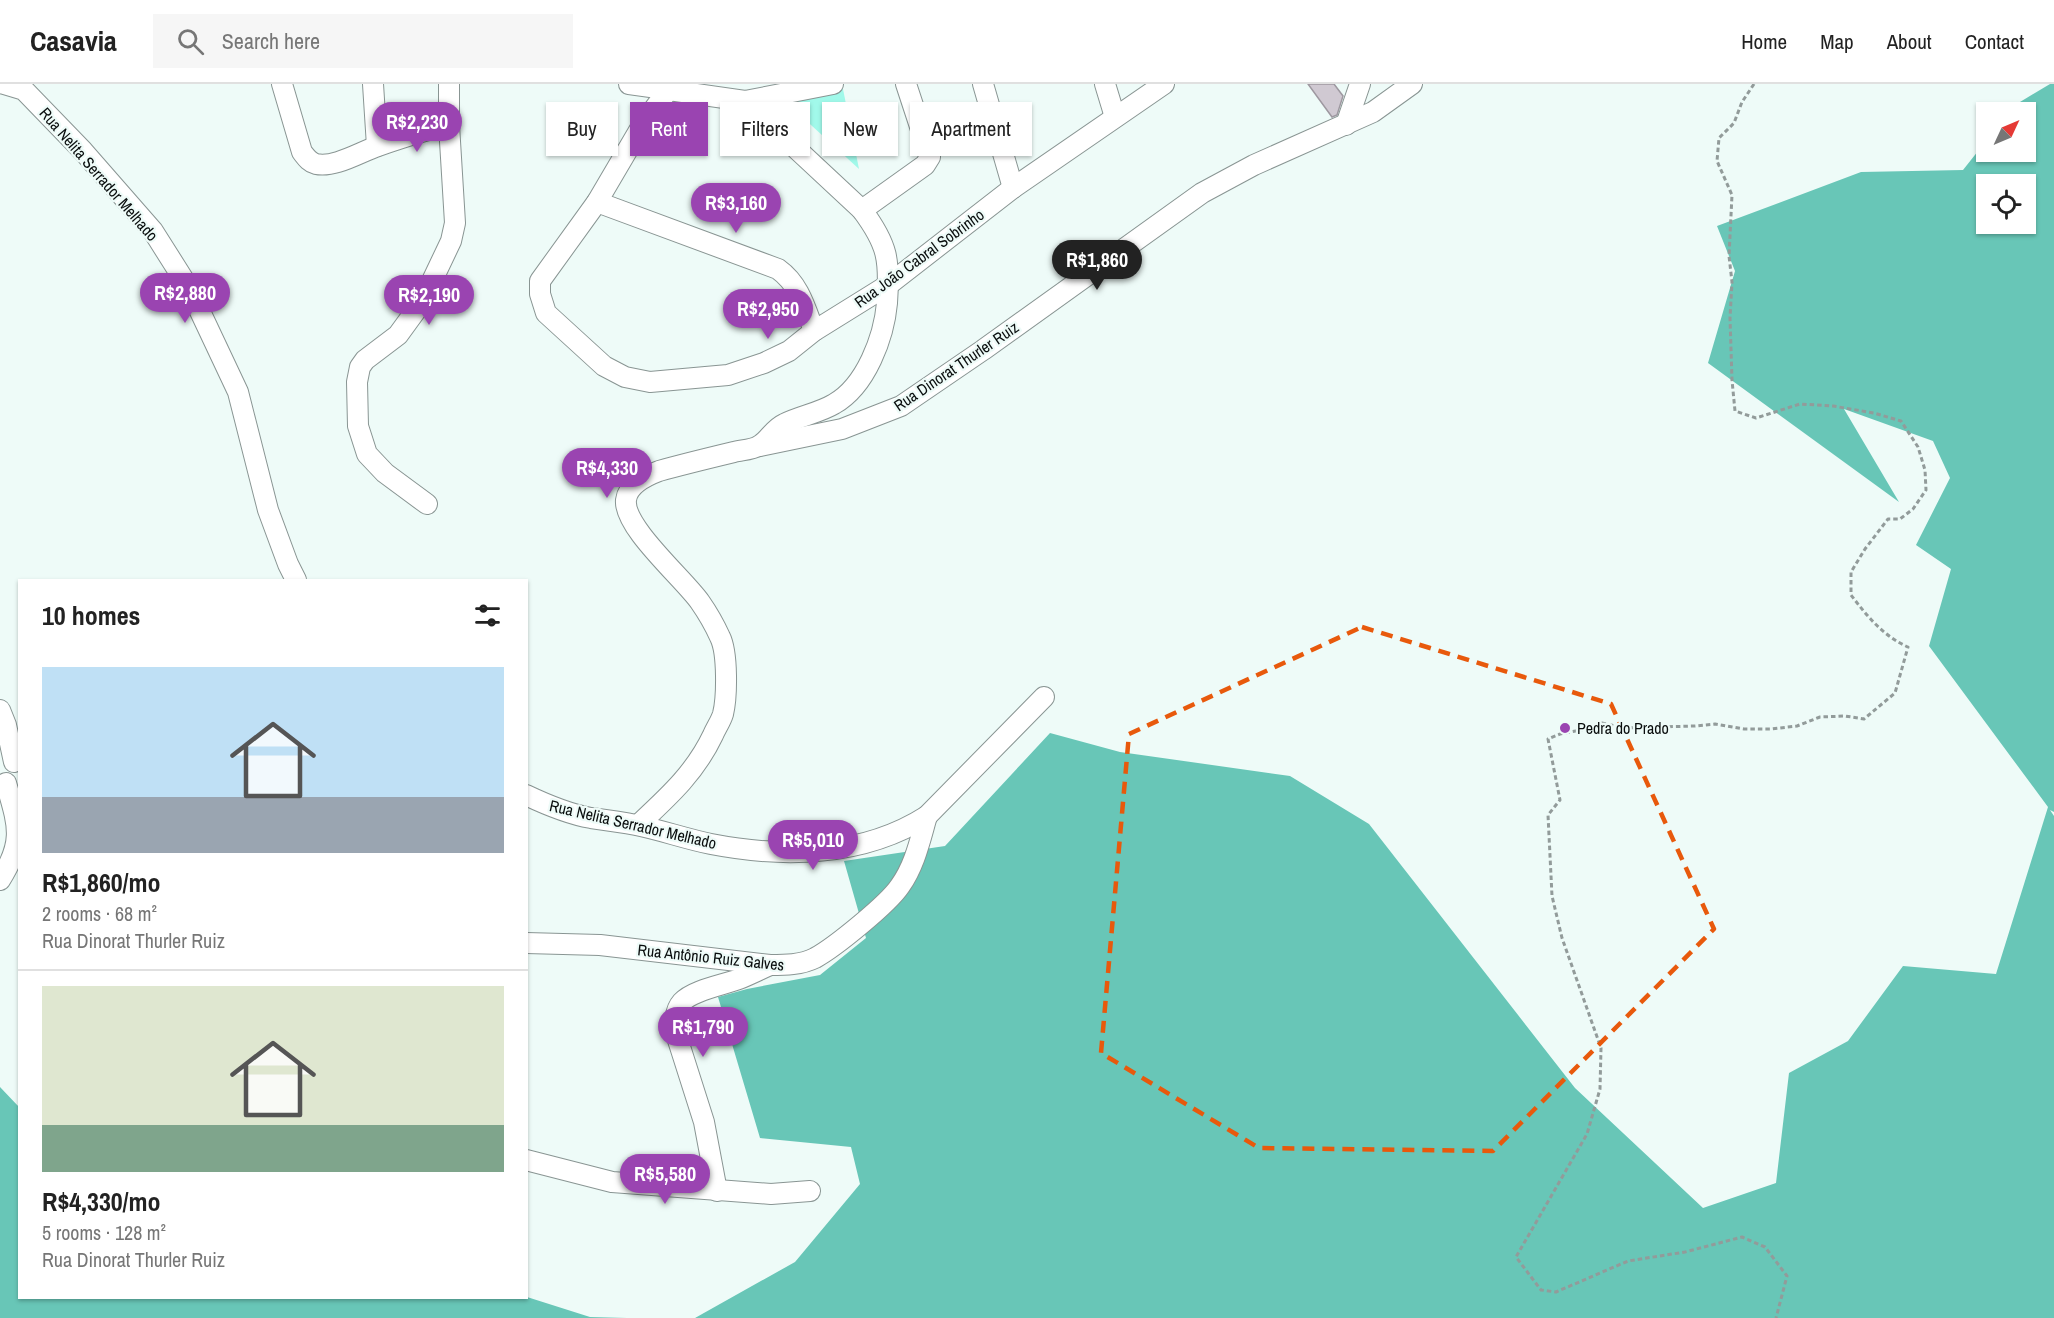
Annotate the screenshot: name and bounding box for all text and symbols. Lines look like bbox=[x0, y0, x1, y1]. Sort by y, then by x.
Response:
search box bbox=[153, 14, 573, 68]
text: Casavia bbox=[30, 22, 117, 60]
icon: search bbox=[174, 25, 207, 58]
text: Search here bbox=[222, 26, 320, 56]
text: Home bbox=[1741, 27, 1787, 56]
text: Map bbox=[1820, 27, 1854, 56]
text: About bbox=[1887, 27, 1932, 56]
text: Contact bbox=[1965, 27, 2024, 56]
street label: Rua Nelita Serrador Melhado bbox=[35, 102, 163, 246]
pin: R$2,230 bbox=[362, 102, 472, 153]
chip: Buy bbox=[546, 102, 618, 156]
chip: Rent bbox=[630, 102, 708, 156]
chip: Filters bbox=[720, 102, 810, 156]
chip: New bbox=[822, 102, 898, 156]
chip: Apartment bbox=[910, 102, 1032, 156]
north arrow bbox=[1976, 102, 2036, 162]
map controls bbox=[1976, 102, 2036, 234]
text: R$2,230 bbox=[386, 108, 448, 135]
button: locate bbox=[1976, 174, 2036, 234]
pin: R$3,160 bbox=[681, 183, 791, 234]
text: R$3,160 bbox=[705, 189, 767, 216]
street label: Rua João Cabral Sobrinho bbox=[850, 203, 988, 313]
pin: R$1,860 bbox=[1042, 240, 1152, 291]
text: R$1,860 bbox=[1066, 246, 1128, 273]
pin: R$2,880 bbox=[130, 273, 240, 324]
pin: R$2,190 bbox=[374, 275, 484, 326]
text: R$2,880 bbox=[154, 279, 216, 306]
text: R$2,190 bbox=[398, 281, 460, 308]
pin: R$2,950 bbox=[713, 289, 823, 340]
text: R$2,950 bbox=[737, 295, 799, 322]
street label: Rua Dinorat Thurler Ruiz bbox=[889, 316, 1023, 416]
pin: R$4,330 bbox=[552, 448, 662, 499]
text: R$4,330 bbox=[576, 454, 638, 481]
text: 10 homes bbox=[42, 598, 140, 633]
icon: filters bbox=[471, 599, 504, 632]
icon: home bbox=[219, 706, 327, 814]
place label: Pedra do Prado bbox=[1577, 717, 1669, 739]
marker: Pedra do Prado bbox=[1558, 721, 1572, 735]
street label: Rua Nelita Serrador Melhado bbox=[547, 794, 719, 854]
pin: R$5,010 bbox=[758, 820, 868, 871]
text: R$5,010 bbox=[782, 826, 844, 853]
text: R$1,860/mo bbox=[42, 865, 161, 900]
text: 2 rooms · 68 m² bbox=[42, 900, 157, 927]
text: Rua Dinorat Thurler Ruiz bbox=[42, 927, 225, 954]
street label: Rua Antônio Ruiz Galves bbox=[637, 938, 785, 976]
pin: R$1,790 bbox=[648, 1007, 758, 1058]
text: R$1,790 bbox=[672, 1013, 734, 1040]
icon: home bbox=[219, 1025, 327, 1133]
pin: R$5,580 bbox=[610, 1154, 720, 1205]
text: R$5,580 bbox=[634, 1160, 696, 1187]
text: R$4,330/mo bbox=[42, 1184, 161, 1219]
text: 5 rooms · 128 m² bbox=[42, 1219, 166, 1246]
text: Rua Dinorat Thurler Ruiz bbox=[42, 1246, 225, 1273]

